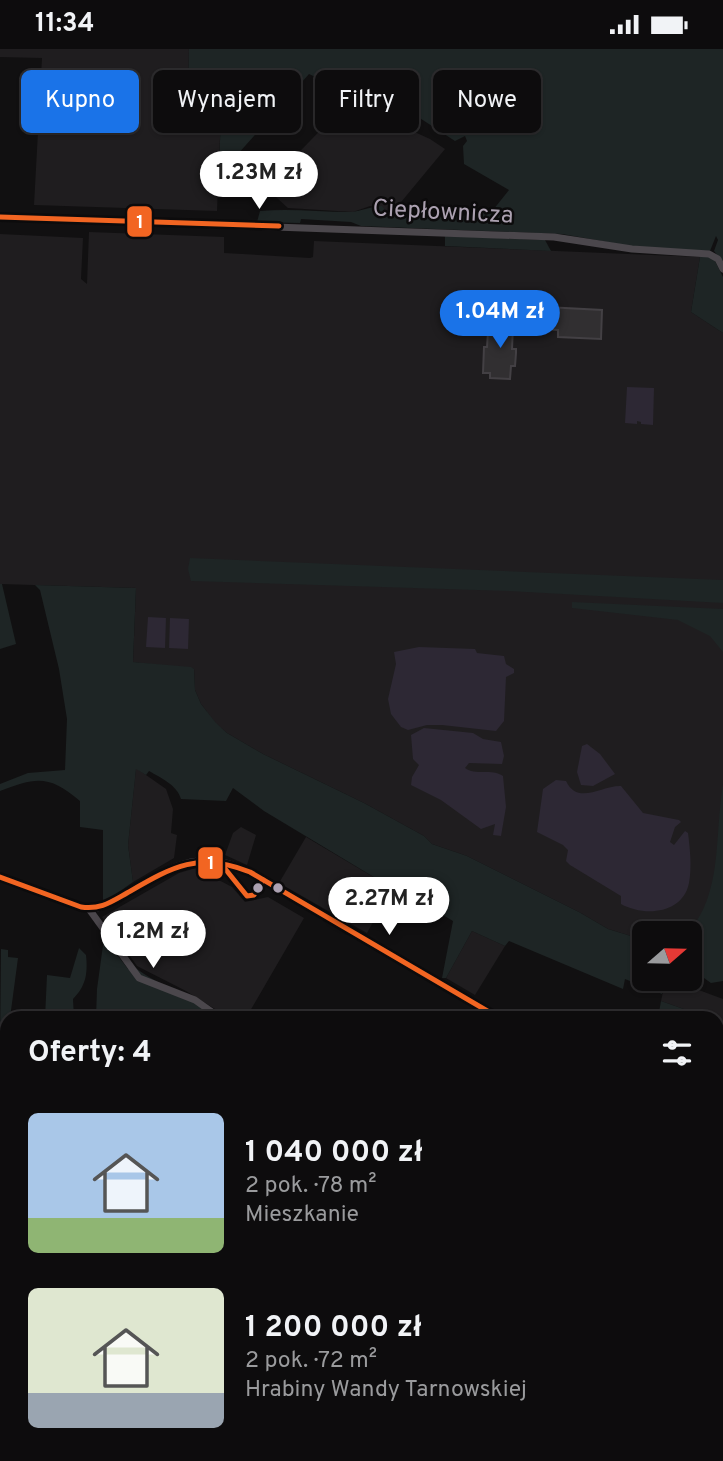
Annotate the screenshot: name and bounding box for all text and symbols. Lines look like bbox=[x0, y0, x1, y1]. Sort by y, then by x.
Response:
text: 11:34 bbox=[35, 8, 94, 41]
chip: Kupno bbox=[21, 70, 139, 133]
chip: Wynajem bbox=[153, 70, 301, 133]
chip: Filtry bbox=[315, 70, 419, 133]
chip: Nowe bbox=[433, 70, 541, 133]
pin: 1.23M zł bbox=[187, 151, 331, 211]
text: 1.23M zł bbox=[216, 159, 302, 188]
street label: Ciepłownicza bbox=[372, 194, 514, 232]
line badge: 1 bbox=[126, 205, 153, 238]
text: 1 bbox=[136, 211, 144, 235]
pin: 1.04M zł bbox=[428, 291, 572, 350]
text: 1.04M zł bbox=[456, 298, 544, 327]
line badge: 1 bbox=[197, 846, 224, 880]
text: 1 bbox=[207, 852, 215, 876]
pin: 2.27M zł bbox=[317, 877, 461, 937]
unlabelled marker bbox=[251, 881, 265, 895]
unlabelled marker bbox=[271, 881, 285, 895]
text: 2.27M zł bbox=[344, 885, 434, 914]
pin: 1.2M zł bbox=[88, 911, 218, 970]
text: 1.2M zł bbox=[117, 918, 189, 947]
north arrow bbox=[632, 921, 702, 991]
map controls bbox=[632, 921, 702, 991]
icon: filters bbox=[658, 1034, 696, 1072]
text: Oferty: 4 bbox=[28, 1035, 152, 1072]
text: 1 040 000 zł bbox=[245, 1135, 423, 1172]
icon: home bbox=[84, 1141, 168, 1225]
text: 2 pok. · 78 m² bbox=[245, 1172, 377, 1201]
text: Mieszkanie bbox=[245, 1201, 359, 1230]
text: 1 200 000 zł bbox=[245, 1310, 422, 1347]
icon: home bbox=[84, 1316, 168, 1400]
text: 2 pok. · 72 m² bbox=[245, 1347, 377, 1376]
text: Hrabiny Wandy Tarnowskiej bbox=[245, 1376, 527, 1405]

